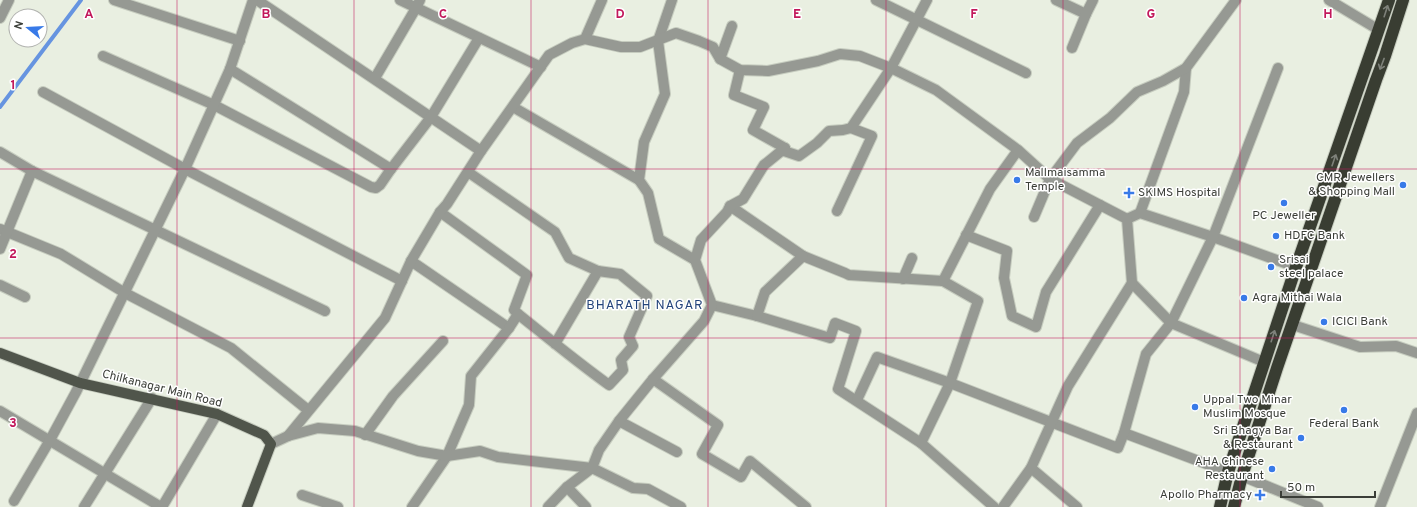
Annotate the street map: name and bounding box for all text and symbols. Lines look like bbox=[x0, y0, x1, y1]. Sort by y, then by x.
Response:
one-way arrow bbox=[1383, 5, 1390, 18]
text: A bbox=[84, 7, 94, 23]
text: B bbox=[262, 7, 271, 23]
text: C bbox=[439, 7, 447, 23]
text: D bbox=[615, 7, 625, 23]
text: E bbox=[793, 7, 801, 23]
text: F bbox=[970, 7, 978, 23]
text: G bbox=[1147, 7, 1156, 23]
text: H bbox=[1323, 7, 1333, 23]
north arrow bbox=[8, 8, 48, 48]
text: N bbox=[12, 19, 27, 31]
one-way arrow bbox=[1378, 57, 1386, 69]
text: 1 bbox=[10, 78, 16, 94]
one-way arrow bbox=[1330, 155, 1338, 167]
place label: Mallmaisamma Temple bbox=[1025, 165, 1105, 195]
place label: CMR Jewellers & Shopping Mall bbox=[1308, 170, 1395, 200]
marker: Mallmaisamma Temple bbox=[1012, 175, 1022, 185]
marker: CMR Jewellers & Shopping Mall bbox=[1398, 180, 1408, 190]
place label: SKIMS Hospital bbox=[1138, 185, 1220, 201]
marker: SKIMS Hospital bbox=[1123, 187, 1135, 199]
marker: PC Jeweller bbox=[1279, 198, 1289, 208]
place label: PC Jeweller bbox=[1252, 208, 1316, 224]
place label: HDFC Bank bbox=[1284, 228, 1345, 244]
marker: HDFC Bank bbox=[1271, 231, 1281, 241]
text: 2 bbox=[9, 247, 17, 263]
place label: Srisai steel palace bbox=[1279, 252, 1343, 282]
marker: Srisai steel palace bbox=[1266, 262, 1276, 272]
place label: Agra Mithai Wala bbox=[1252, 290, 1342, 306]
marker: Agra Mithai Wala bbox=[1239, 293, 1249, 303]
district label: BHARATH NAGAR bbox=[586, 298, 704, 314]
place label: ICICI Bank bbox=[1332, 314, 1388, 330]
marker: ICICI Bank bbox=[1319, 317, 1329, 327]
one-way arrow bbox=[1270, 330, 1277, 343]
street label: Chilkanagar Main Road bbox=[100, 366, 224, 412]
place label: Uppal Two Minar Muslim Mosque bbox=[1203, 392, 1292, 422]
marker: Uppal Two Minar Muslim Mosque bbox=[1190, 402, 1200, 412]
marker: Federal Bank bbox=[1339, 405, 1349, 415]
text: 3 bbox=[9, 416, 17, 432]
place label: Federal Bank bbox=[1309, 416, 1379, 432]
place label: Sri Bhagya Bar & Restaurant bbox=[1213, 423, 1293, 453]
marker: Sri Bhagya Bar & Restaurant bbox=[1296, 433, 1306, 443]
place label: AHA Chinese Restaurant bbox=[1195, 454, 1264, 484]
marker: AHA Chinese Restaurant bbox=[1267, 464, 1277, 474]
scale bar bbox=[1281, 473, 1375, 499]
text: 50 m bbox=[1287, 480, 1315, 496]
place label: Apollo Pharmacy bbox=[1160, 487, 1252, 503]
marker: Apollo Pharmacy bbox=[1255, 490, 1265, 500]

